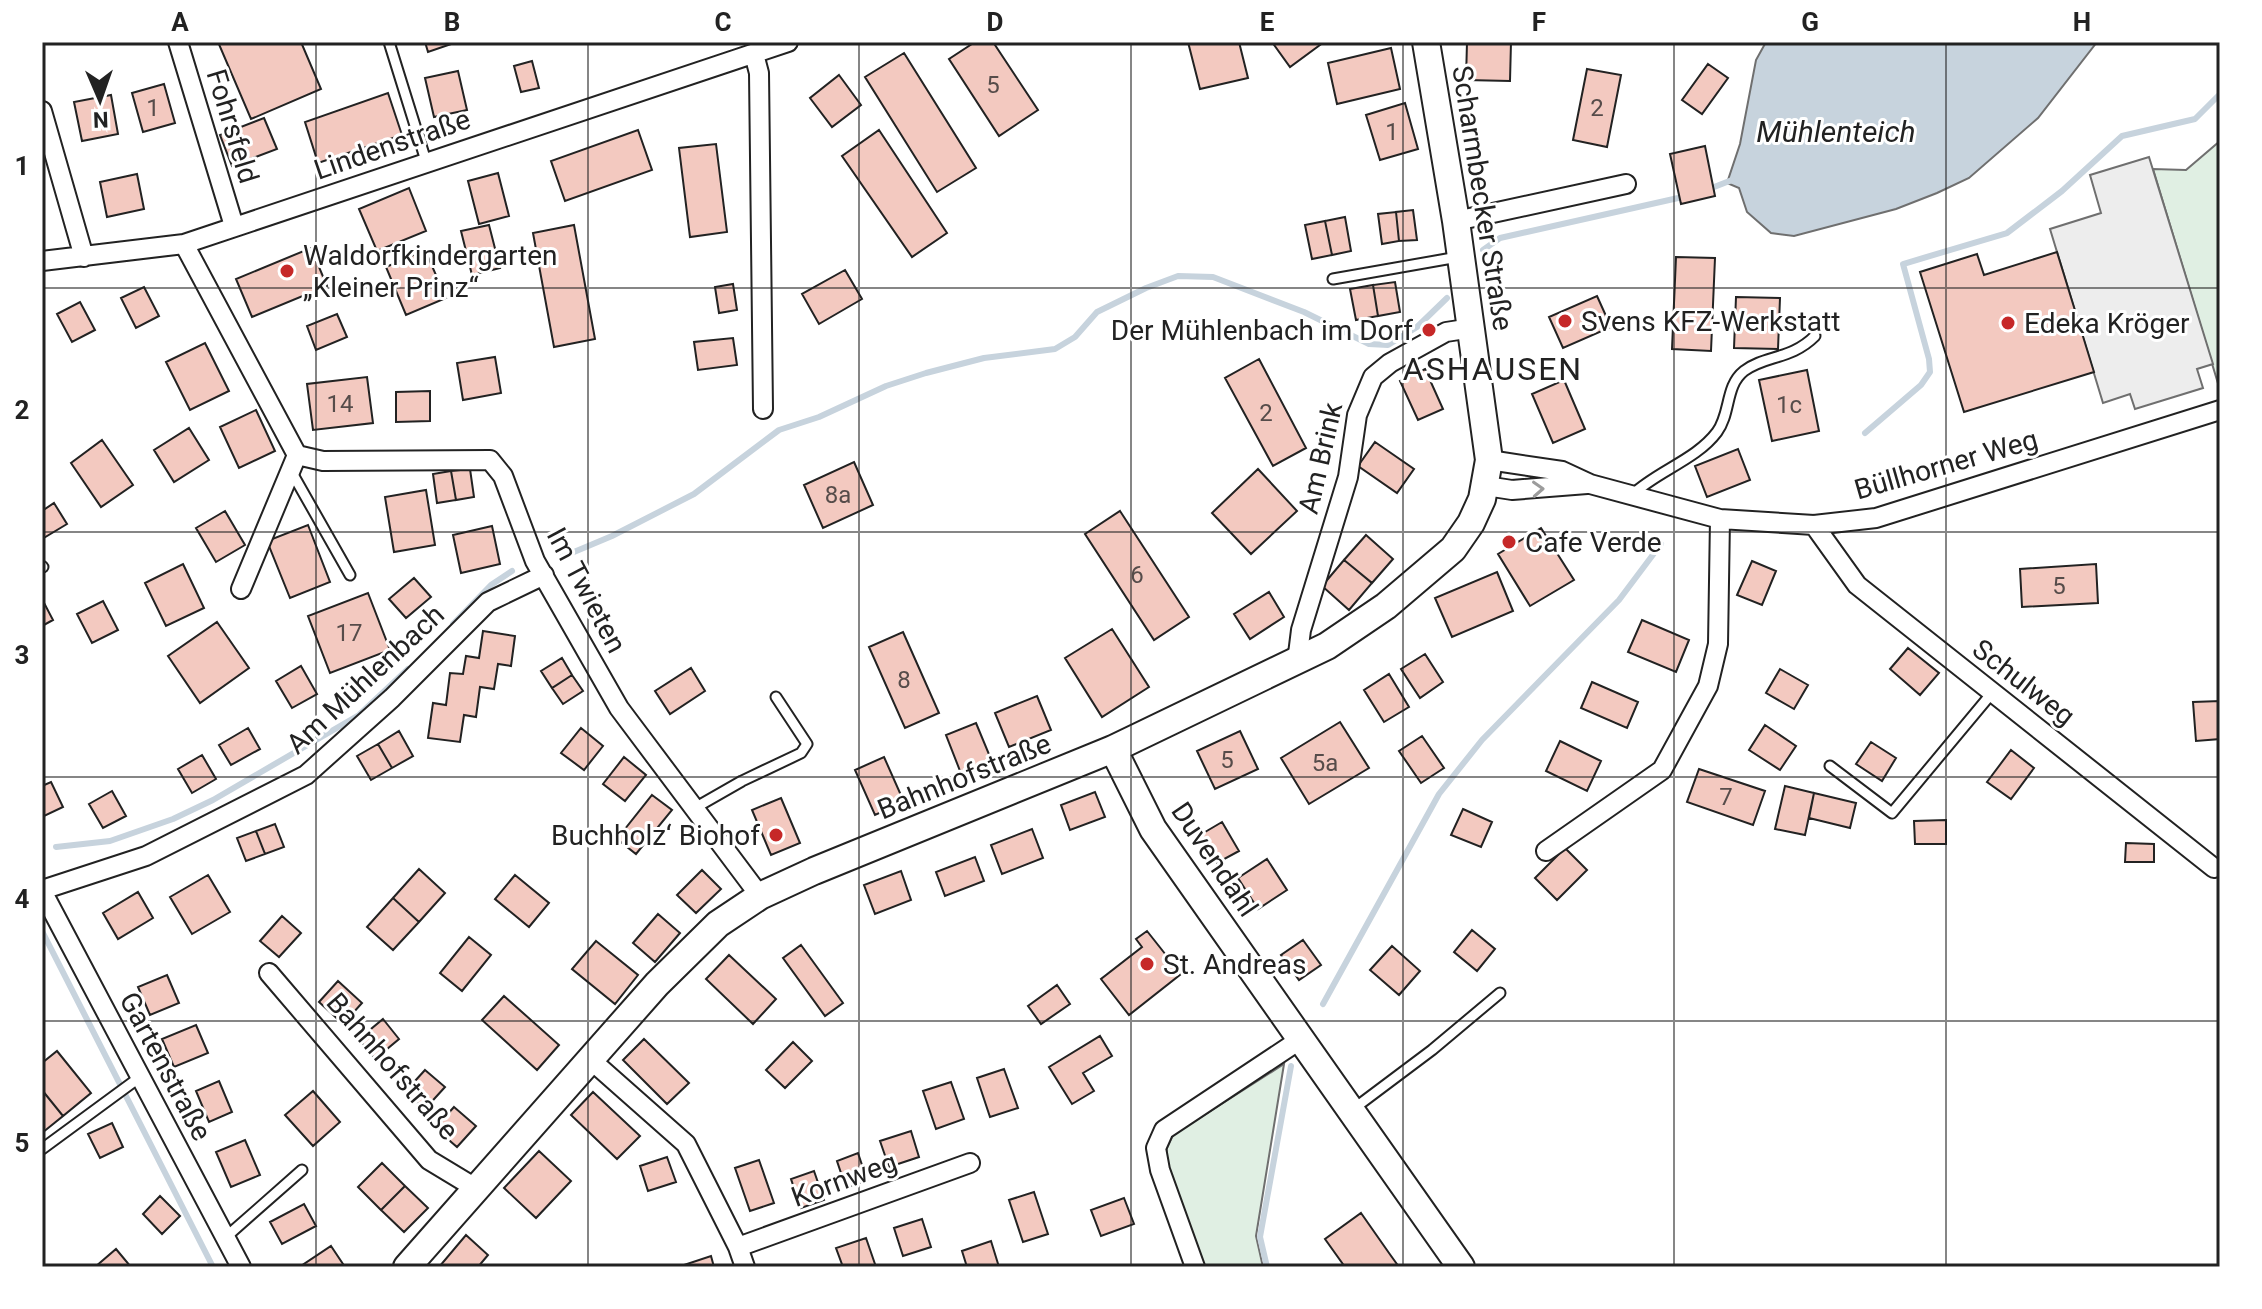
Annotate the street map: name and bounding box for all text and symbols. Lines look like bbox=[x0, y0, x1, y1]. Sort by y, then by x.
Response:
text: A bbox=[171, 7, 189, 37]
text: B bbox=[444, 7, 460, 37]
text: C bbox=[714, 7, 732, 37]
text: D bbox=[987, 7, 1003, 37]
text: E bbox=[1260, 7, 1275, 37]
text: F bbox=[1532, 7, 1546, 37]
text: G bbox=[1801, 7, 1819, 37]
text: H bbox=[2073, 7, 2091, 37]
north arrow bbox=[60, 60, 140, 140]
street label: Scharmbecker Straße bbox=[1445, 63, 1520, 333]
street label: Fohrsfeld bbox=[200, 65, 265, 187]
house number: 5 bbox=[986, 71, 1000, 99]
house number: 1 bbox=[146, 94, 160, 122]
house number: 2 bbox=[1590, 94, 1604, 122]
street label: Lindenstraße bbox=[310, 102, 474, 187]
text: N bbox=[92, 107, 109, 132]
water label: Mühlenteich bbox=[1756, 114, 1916, 149]
house number: 1 bbox=[1385, 118, 1399, 146]
text: 1 bbox=[15, 151, 29, 181]
place label: Waldorfkindergarten „Kleiner Prinz“ bbox=[303, 239, 558, 304]
marker: Waldorfkindergarten „Kleiner Prinz“ bbox=[278, 262, 296, 280]
place label: Svens KFZ-Werkstatt bbox=[1581, 305, 1840, 338]
place label: Edeka Kröger bbox=[2024, 307, 2190, 340]
marker: Svens KFZ-Werkstatt bbox=[1556, 312, 1574, 330]
place label: Der Mühlenbach im Dorf bbox=[1111, 314, 1413, 347]
marker: Edeka Kröger bbox=[1999, 314, 2017, 332]
marker: Der Mühlenbach im Dorf bbox=[1420, 321, 1438, 339]
district label: ASHAUSEN bbox=[1403, 350, 1583, 388]
house number: 14 bbox=[327, 390, 353, 418]
house number: 1c bbox=[1776, 391, 1802, 419]
text: 2 bbox=[15, 395, 29, 425]
street label: Am Brink bbox=[1292, 398, 1349, 517]
house number: 2 bbox=[1259, 399, 1273, 427]
street label: Büllhorner Weg bbox=[1851, 423, 2042, 506]
one-way arrow bbox=[1532, 480, 1545, 497]
house number: 8a bbox=[825, 481, 851, 509]
street label: Im Twieten bbox=[540, 522, 633, 658]
place label: Cafe Verde bbox=[1525, 526, 1662, 559]
marker: Cafe Verde bbox=[1500, 533, 1518, 551]
house number: 6 bbox=[1130, 561, 1144, 589]
house number: 5 bbox=[2052, 572, 2066, 600]
street label: Am Mühlenbach bbox=[280, 598, 451, 761]
house number: 17 bbox=[336, 619, 362, 647]
street label: Schulweg bbox=[1966, 632, 2081, 733]
text: 3 bbox=[15, 640, 29, 670]
house number: 8 bbox=[897, 666, 911, 694]
street label: Bahnhofstraße bbox=[873, 727, 1056, 826]
house number: 5 bbox=[1220, 746, 1234, 774]
house number: 5a bbox=[1312, 749, 1338, 777]
house number: 7 bbox=[1719, 783, 1733, 811]
street label: Duvendahl bbox=[1164, 796, 1265, 923]
place label: Buchholz‘ Biohof bbox=[551, 819, 760, 852]
marker: Buchholz‘ Biohof bbox=[767, 826, 785, 844]
text: 4 bbox=[15, 884, 30, 914]
place label: St. Andreas bbox=[1163, 948, 1306, 981]
marker: St. Andreas bbox=[1138, 955, 1156, 973]
street label: Gartenstraße bbox=[113, 986, 218, 1146]
street label: Bahnhofstraße bbox=[320, 986, 465, 1147]
text: 5 bbox=[15, 1128, 29, 1158]
street label: Kornweg bbox=[787, 1145, 901, 1214]

